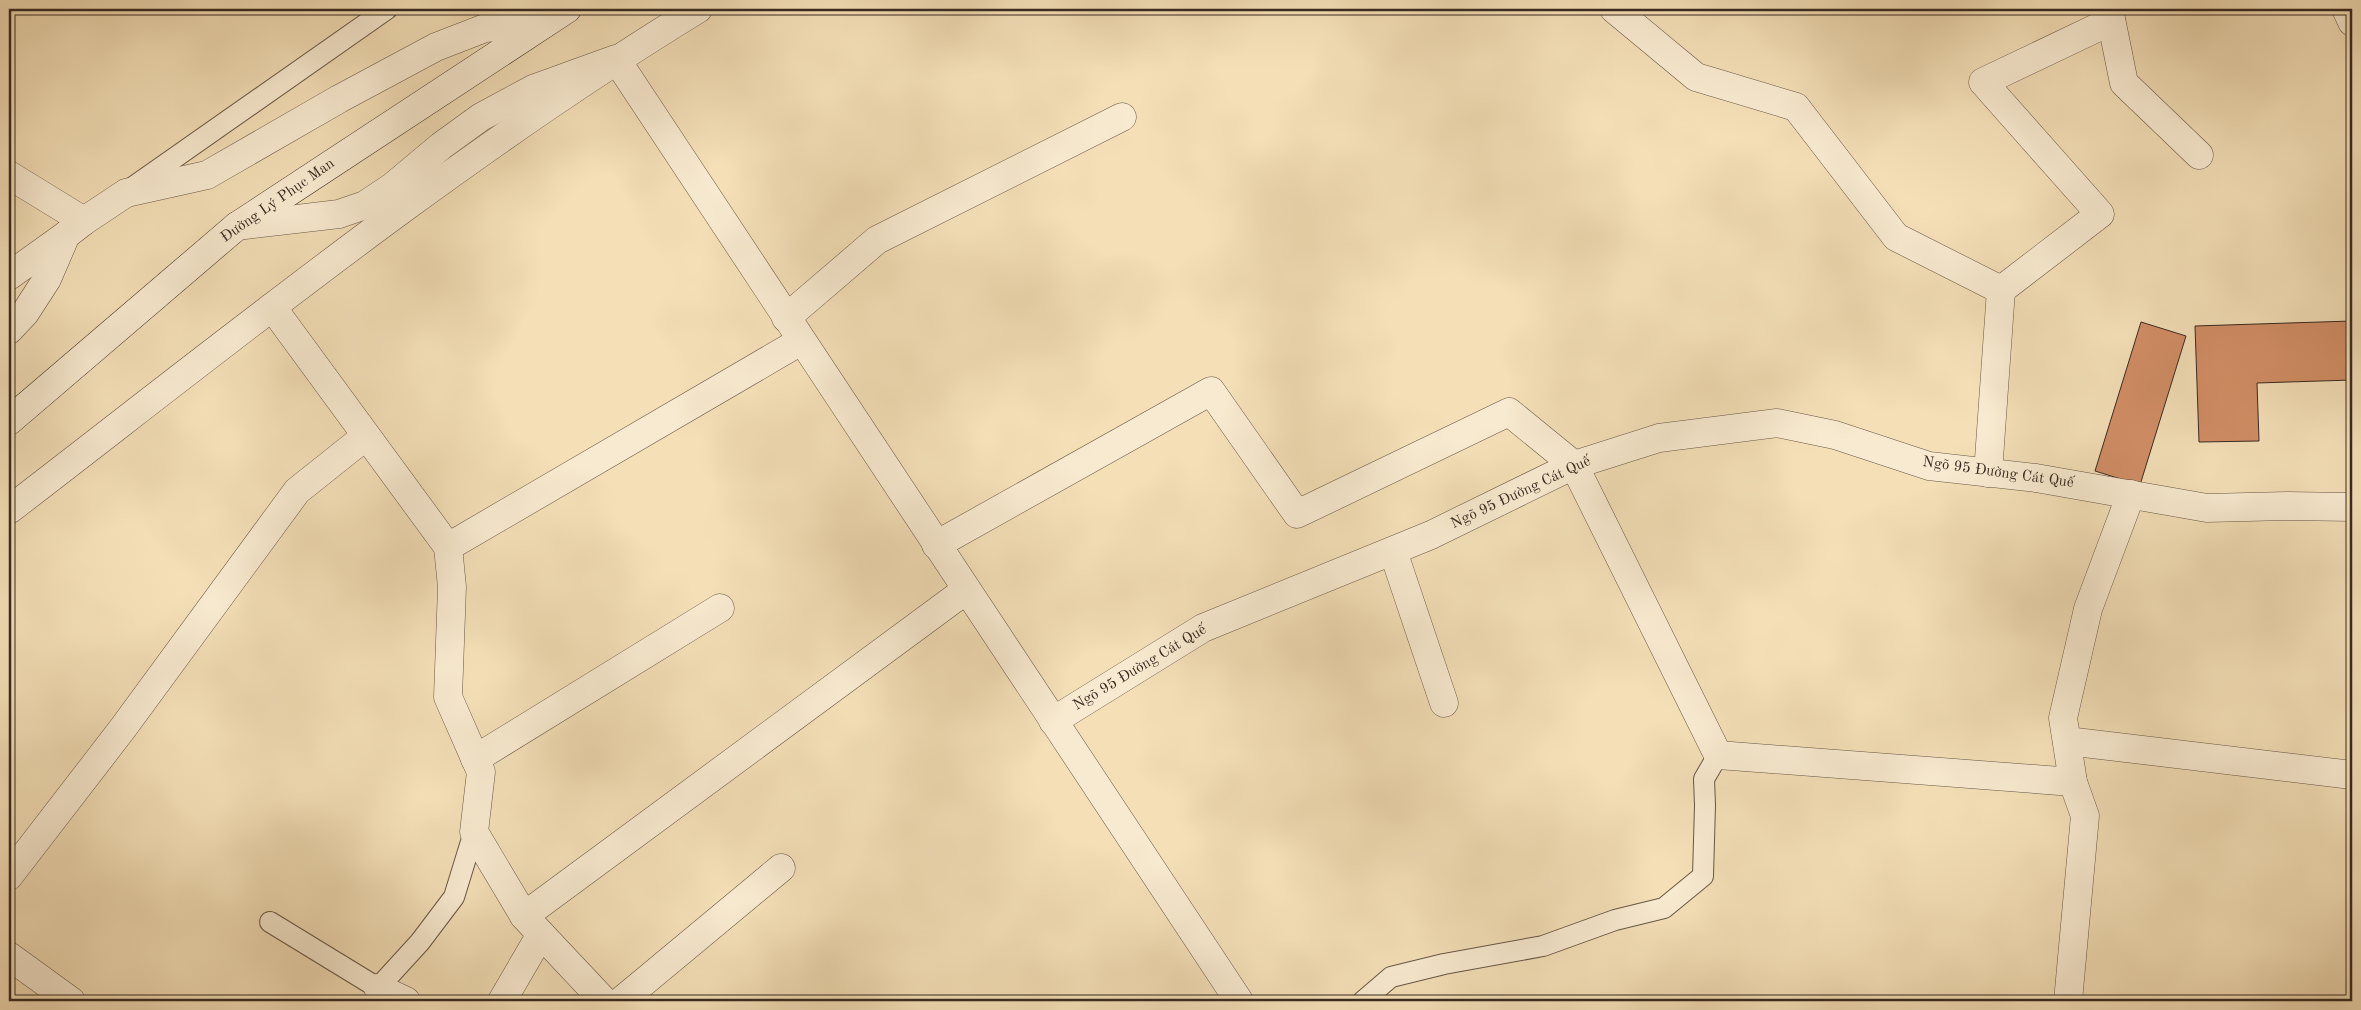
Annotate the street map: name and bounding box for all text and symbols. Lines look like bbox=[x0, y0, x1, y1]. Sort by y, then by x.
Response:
street label: Đường Lý Phục Man bbox=[219, 156, 337, 246]
street label: Ngõ 95 Đường Cát Quế bbox=[1448, 453, 1594, 532]
street label: Ngõ 95 Đường Cát Quế bbox=[1921, 454, 2076, 491]
street label: Ngõ 95 Đường Cát Quế bbox=[1070, 621, 1210, 714]

